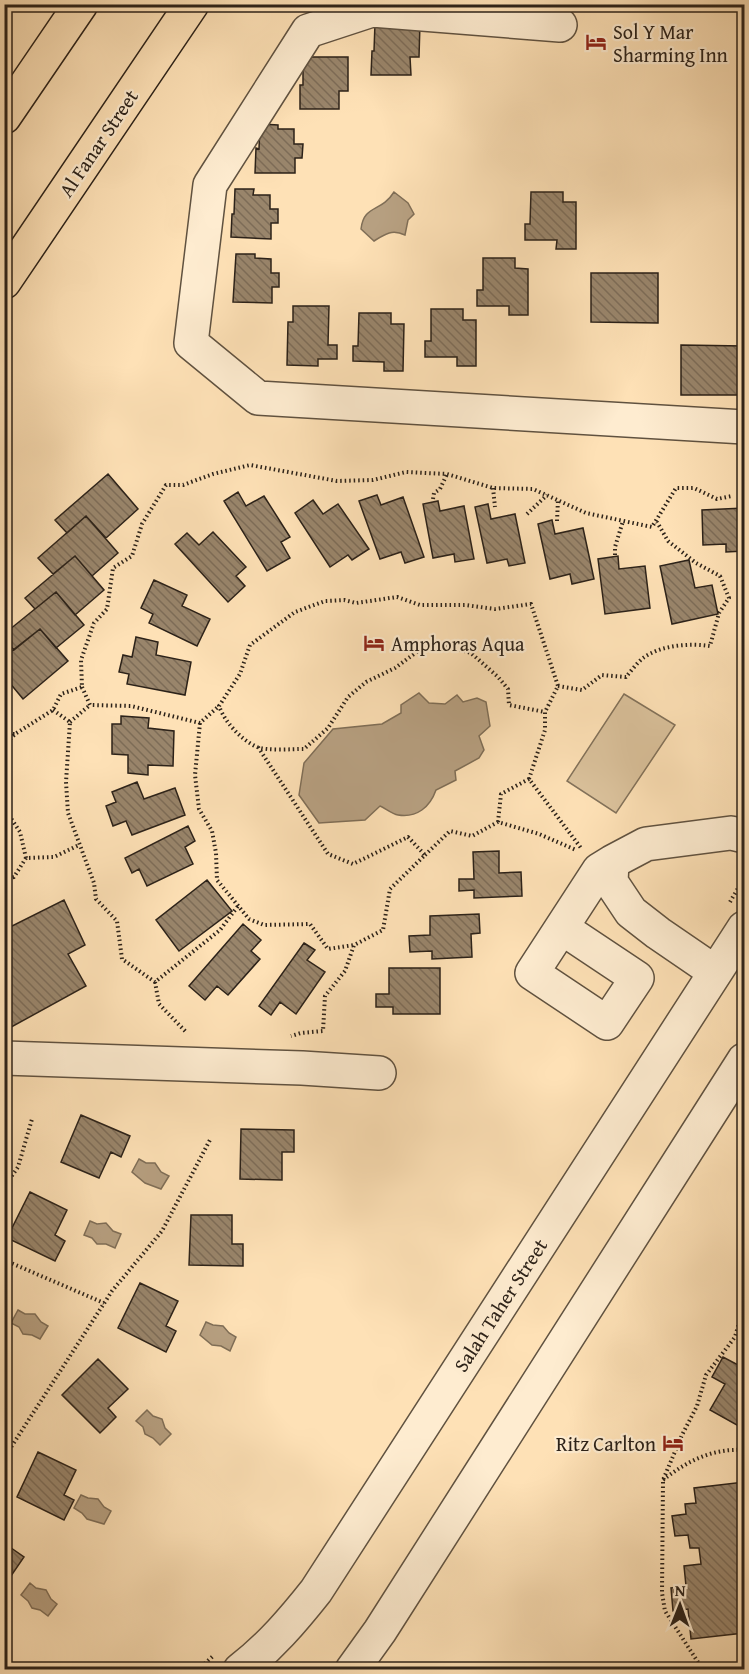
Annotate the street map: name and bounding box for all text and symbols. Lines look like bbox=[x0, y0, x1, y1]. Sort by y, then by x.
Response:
place label: Sol Y Mar Sharming Inn bbox=[613, 17, 728, 69]
hotel icon: Sol Y Mar Sharming Inn bbox=[584, 30, 608, 54]
street label: Al Fanar Street bbox=[51, 83, 145, 203]
place label: Amphoras Aqua bbox=[391, 629, 525, 658]
hotel icon: Amphoras Aqua bbox=[362, 631, 386, 655]
street label: Salah Taher Street bbox=[446, 1233, 554, 1377]
place label: Ritz Carlton bbox=[556, 1429, 656, 1458]
hotel icon: Ritz Carlton bbox=[661, 1431, 685, 1455]
north arrow bbox=[650, 1575, 710, 1635]
text: N bbox=[675, 1578, 686, 1602]

